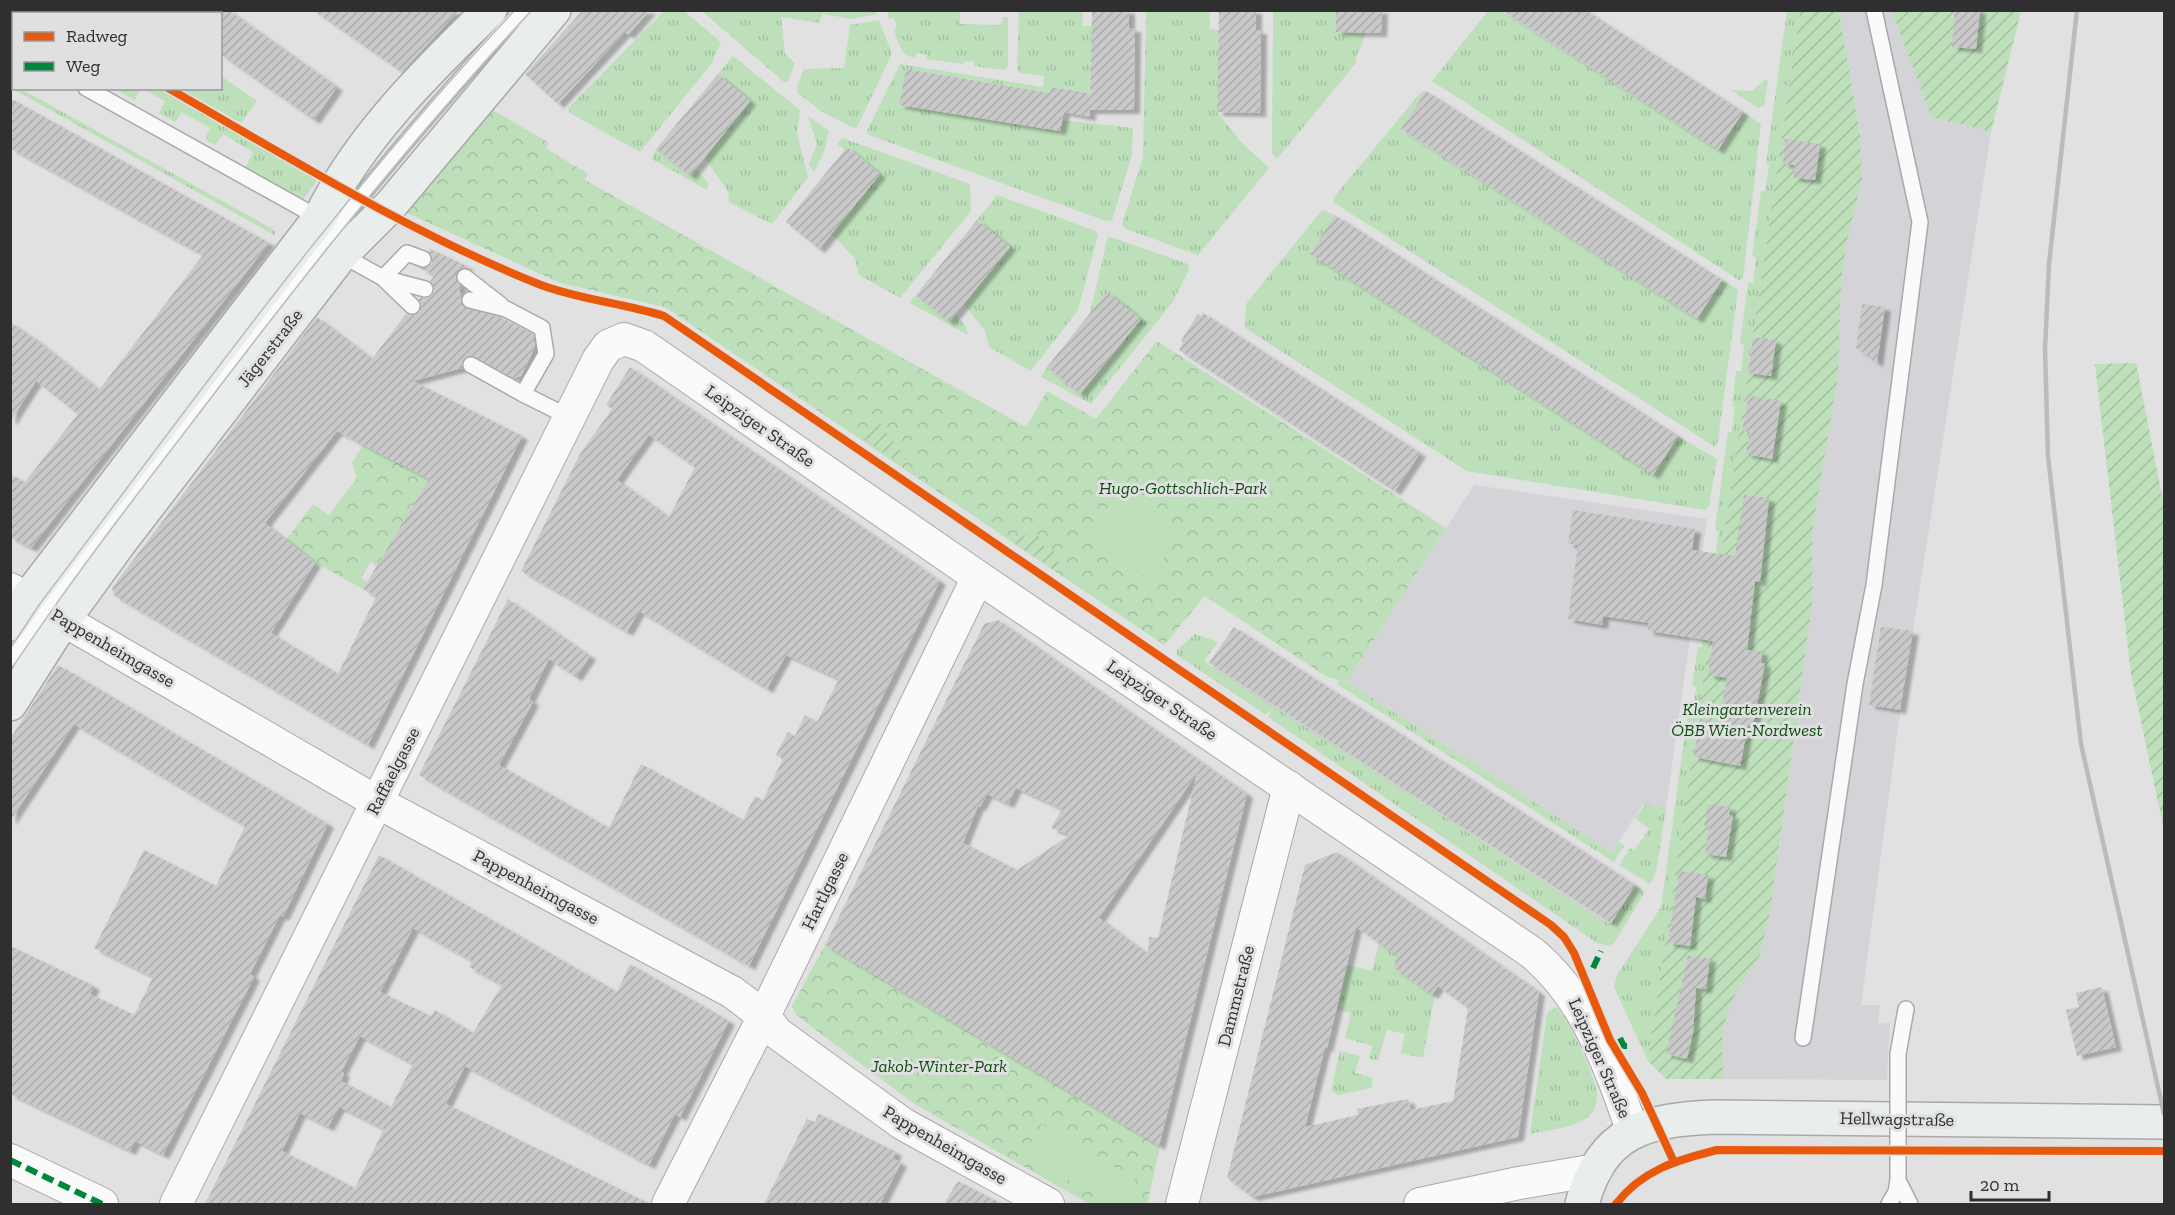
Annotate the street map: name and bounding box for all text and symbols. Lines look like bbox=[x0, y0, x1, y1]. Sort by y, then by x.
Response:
legend bbox=[12, 12, 222, 90]
text: Radweg bbox=[66, 25, 128, 47]
text: Weg bbox=[66, 55, 100, 77]
street label: Jägerstraße bbox=[233, 304, 307, 392]
street label: Leipziger Straße bbox=[701, 380, 819, 472]
park label: Hugo-Gottschlich-Park bbox=[1099, 477, 1267, 499]
street label: Pappenheimgasse bbox=[47, 604, 179, 692]
street label: Leipziger Straße bbox=[1102, 655, 1222, 745]
park label: Kleingartenverein ÖBB Wien-Nordwest bbox=[1671, 698, 1823, 741]
street label: Raffaelgasse bbox=[361, 723, 425, 819]
street label: Pappenheimgasse bbox=[469, 845, 603, 929]
street label: Hartlgasse bbox=[797, 848, 853, 934]
street label: Dammstraße bbox=[1213, 943, 1259, 1049]
street label: Leipziger Straße bbox=[1564, 995, 1636, 1121]
park label: Jakob-Winter-Park bbox=[870, 1055, 1007, 1077]
street label: Pappenheimgasse bbox=[879, 1101, 1011, 1189]
street label: Hellwagstraße bbox=[1840, 1107, 1954, 1131]
scale bar bbox=[1971, 1164, 2049, 1202]
text: 20 m bbox=[1980, 1174, 2020, 1196]

